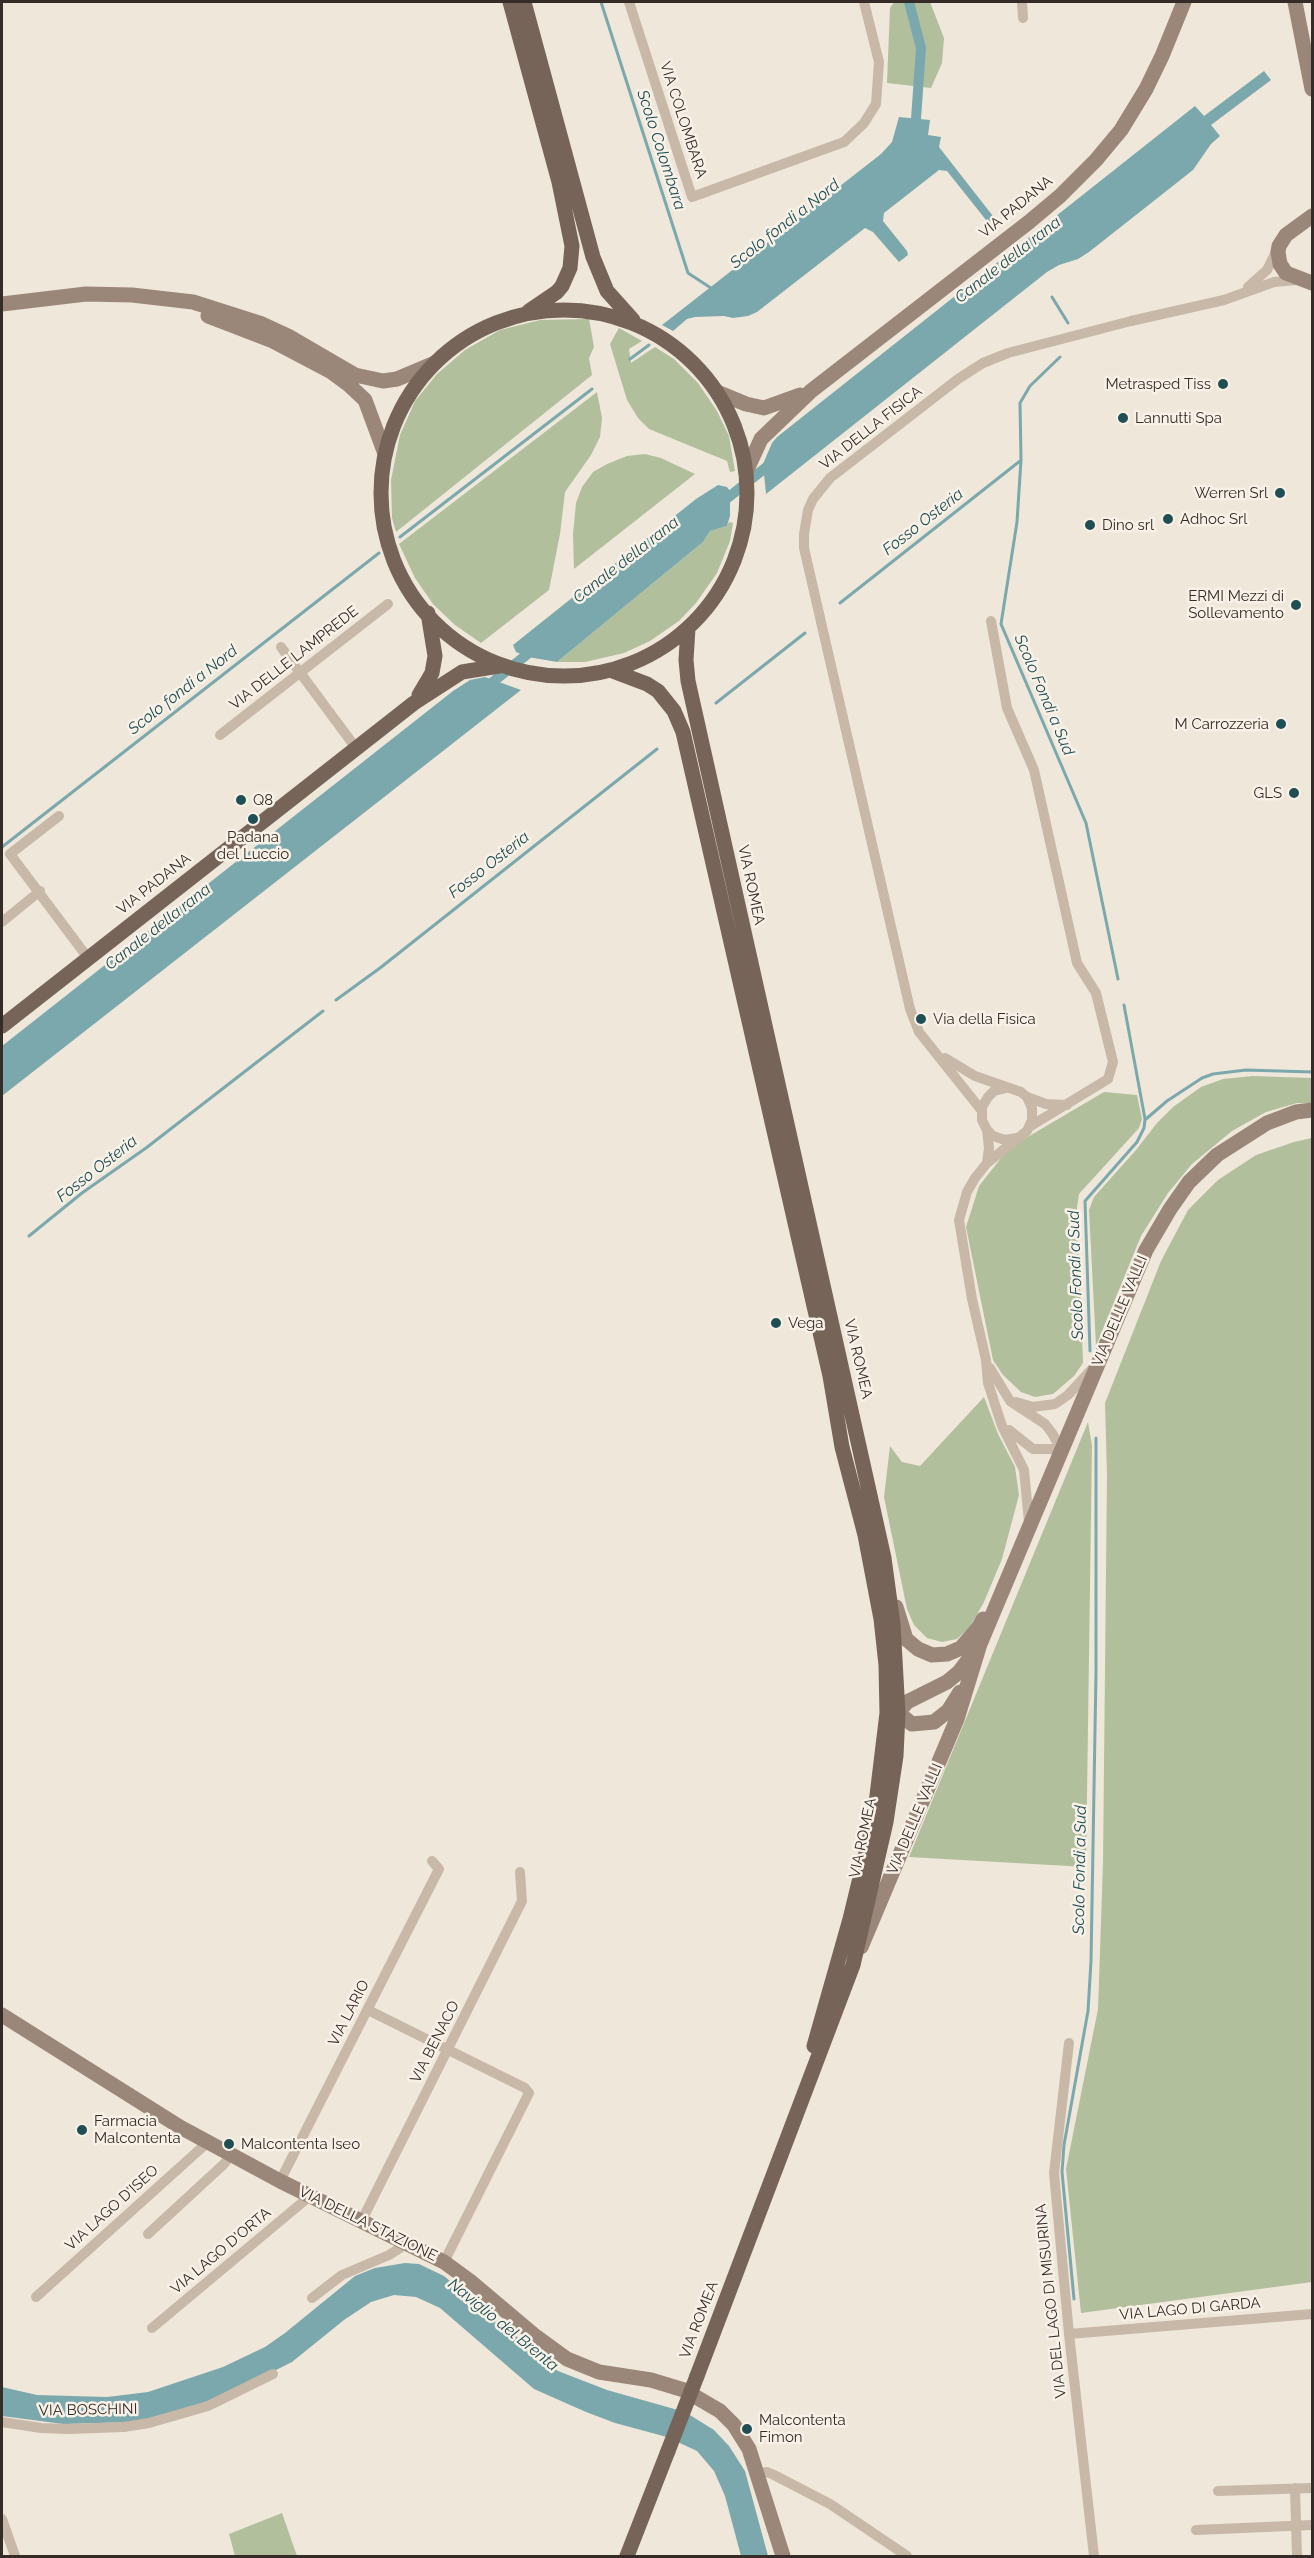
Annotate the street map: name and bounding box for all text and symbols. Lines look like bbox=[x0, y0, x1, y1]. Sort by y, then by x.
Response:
street label: VIA COLOMBARA bbox=[656, 59, 710, 181]
water label: Scolo Colombara bbox=[633, 88, 689, 212]
street label: VIA PADANA bbox=[976, 172, 1056, 242]
water label: Scolo fondi a Nord bbox=[726, 175, 844, 273]
water label: Canale della rana bbox=[951, 213, 1065, 307]
place label: Metrasped Tiss bbox=[1105, 375, 1211, 393]
marker: Metrasped Tiss bbox=[1216, 377, 1230, 391]
street label: VIA DELLA FISICA bbox=[816, 382, 926, 474]
place label: Lannutti Spa bbox=[1135, 409, 1222, 427]
marker: Lannutti Spa bbox=[1116, 411, 1130, 425]
place label: Werren Srl bbox=[1194, 484, 1268, 502]
water label: Fosso Osteria bbox=[879, 485, 967, 559]
marker: Werren Srl bbox=[1273, 486, 1287, 500]
place label: Adhoc Srl bbox=[1180, 510, 1247, 528]
marker: Adhoc Srl bbox=[1161, 512, 1175, 526]
water label: Canale della rana bbox=[569, 513, 683, 607]
place label: Dino srl bbox=[1102, 516, 1154, 534]
marker: Dino srl bbox=[1083, 518, 1097, 532]
place label: ERMI Mezzi di Sollevamento bbox=[1188, 587, 1284, 622]
marker: ERMI Mezzi di Sollevamento bbox=[1289, 598, 1303, 612]
street label: VIA DELLE LAMPREDE bbox=[226, 602, 362, 714]
water label: Scolo Fondi a Sud bbox=[1010, 632, 1078, 758]
water label: Scolo fondi a Nord bbox=[124, 641, 242, 739]
place label: M Carrozzeria bbox=[1174, 715, 1269, 733]
marker: M Carrozzeria bbox=[1274, 717, 1288, 731]
place label: GLS bbox=[1253, 784, 1282, 802]
marker: GLS bbox=[1287, 786, 1301, 800]
place label: Q8 bbox=[253, 791, 273, 809]
marker: Q8 bbox=[234, 793, 248, 807]
marker: Padana del Luccio bbox=[246, 812, 260, 826]
place label: Padana del Luccio bbox=[217, 828, 289, 863]
water label: Fosso Osteria bbox=[445, 828, 533, 902]
street label: VIA ROMEA bbox=[734, 843, 768, 927]
street label: VIA PADANA bbox=[113, 850, 195, 918]
water label: Canale della rana bbox=[101, 880, 215, 974]
place label: Via della Fisica bbox=[933, 1010, 1036, 1028]
marker: Via della Fisica bbox=[914, 1012, 928, 1026]
water label: Fosso Osteria bbox=[53, 1132, 141, 1206]
water label: Scolo Fondi a Sud bbox=[1064, 1210, 1088, 1340]
street label: VIA DELLE VALLI bbox=[1088, 1253, 1152, 1369]
place label: Vega bbox=[788, 1314, 823, 1332]
marker: Vega bbox=[769, 1316, 783, 1330]
street label: VIA ROMEA bbox=[840, 1317, 876, 1401]
street label: VIA DELLE VALLI bbox=[883, 1761, 947, 1877]
street label: VIA ROMEA bbox=[846, 1796, 880, 1880]
water label: Scolo Fondi a Sud bbox=[1069, 1805, 1091, 1935]
street label: VIA LARIO bbox=[325, 1977, 373, 2049]
street label: VIA BENACO bbox=[407, 1998, 463, 2086]
place label: Farmacia Malcontenta bbox=[94, 2112, 181, 2147]
marker: Farmacia Malcontenta bbox=[75, 2123, 89, 2137]
place label: Malcontenta Iseo bbox=[241, 2135, 360, 2153]
marker: Malcontenta Iseo bbox=[222, 2137, 236, 2151]
street label: VIA LAGO D'ISEO bbox=[62, 2162, 162, 2254]
street label: VIA DELLA STAZIONE bbox=[296, 2183, 440, 2265]
street label: VIA DEL LAGO DI MISURINA bbox=[1032, 2203, 1070, 2399]
street label: VIA LAGO D'ORTA bbox=[167, 2204, 275, 2298]
water label: Naviglio del Brenta bbox=[444, 2275, 562, 2375]
street label: VIA ROMEA bbox=[676, 2279, 722, 2361]
street label: VIA LAGO DI GARDA bbox=[1119, 2294, 1261, 2324]
street label: VIA BOSCHINI bbox=[39, 2400, 137, 2420]
place label: Malcontenta Fimon bbox=[759, 2411, 846, 2446]
marker: Malcontenta Fimon bbox=[740, 2422, 754, 2436]

